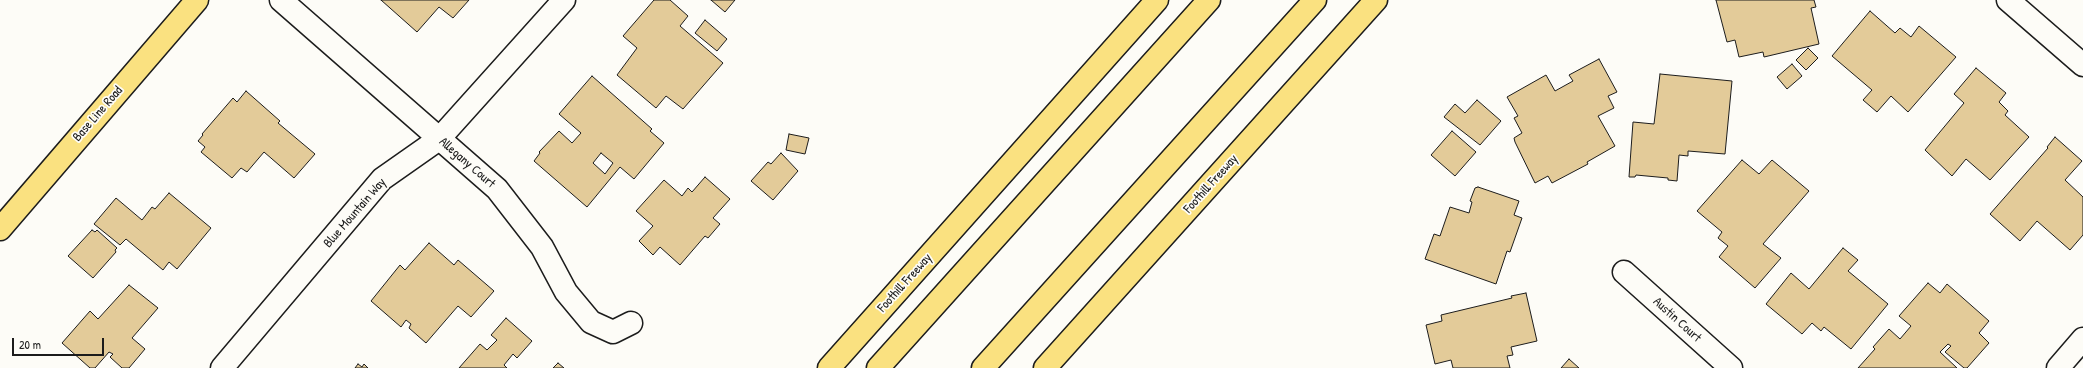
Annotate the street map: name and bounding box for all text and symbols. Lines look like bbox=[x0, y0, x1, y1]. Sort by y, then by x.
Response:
street label: Base Line Road bbox=[70, 83, 126, 145]
street label: Allegany Court bbox=[436, 134, 498, 192]
street label: Foothill Freeway bbox=[1181, 151, 1241, 217]
street label: Blue Mountain Way bbox=[320, 175, 390, 251]
street label: Foothill Freeway bbox=[875, 250, 935, 316]
street label: Austin Court bbox=[1650, 294, 1704, 346]
scale bar bbox=[14, 330, 106, 356]
text: 20 m bbox=[19, 336, 41, 353]

